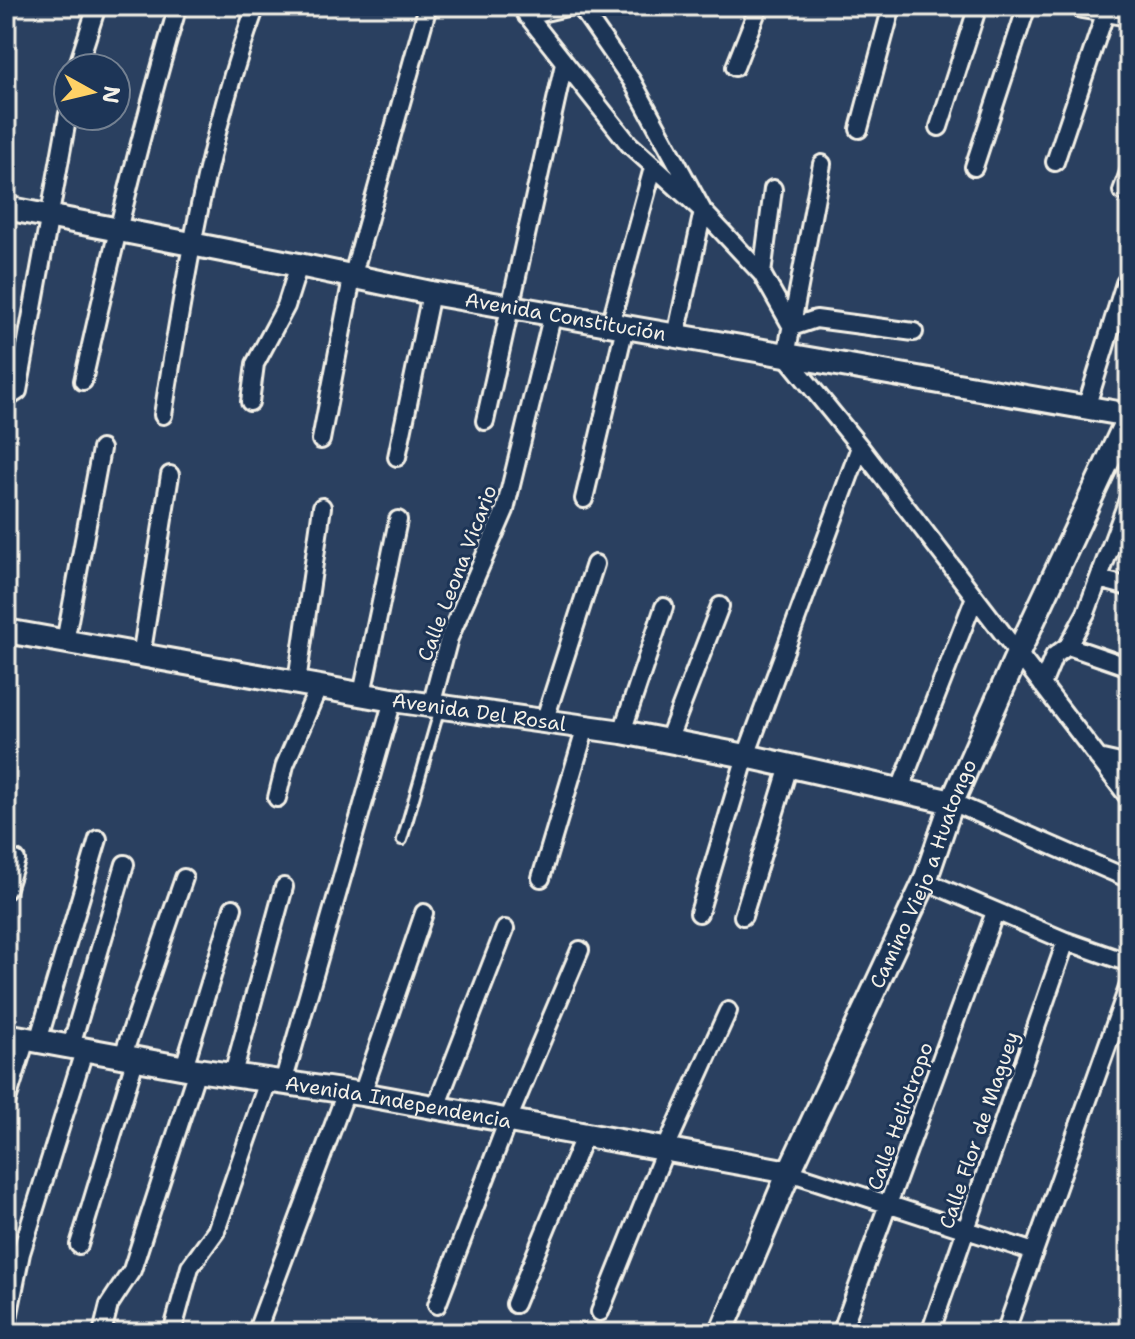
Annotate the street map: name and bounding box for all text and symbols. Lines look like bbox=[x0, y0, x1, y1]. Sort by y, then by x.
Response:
north arrow bbox=[52, 52, 132, 132]
text: N bbox=[96, 84, 127, 105]
street label: Avenida Constitución bbox=[463, 286, 668, 347]
street label: Calle Leona Vicario bbox=[411, 481, 503, 665]
street label: Avenida Del Rosal bbox=[390, 687, 568, 737]
street label: Camino Viejo a Huatongo bbox=[864, 755, 982, 993]
street label: Calle Flor de Maguey bbox=[933, 1028, 1025, 1232]
street label: Calle Heliotropo bbox=[861, 1038, 939, 1194]
street label: Avenida Independencia bbox=[283, 1070, 514, 1134]

